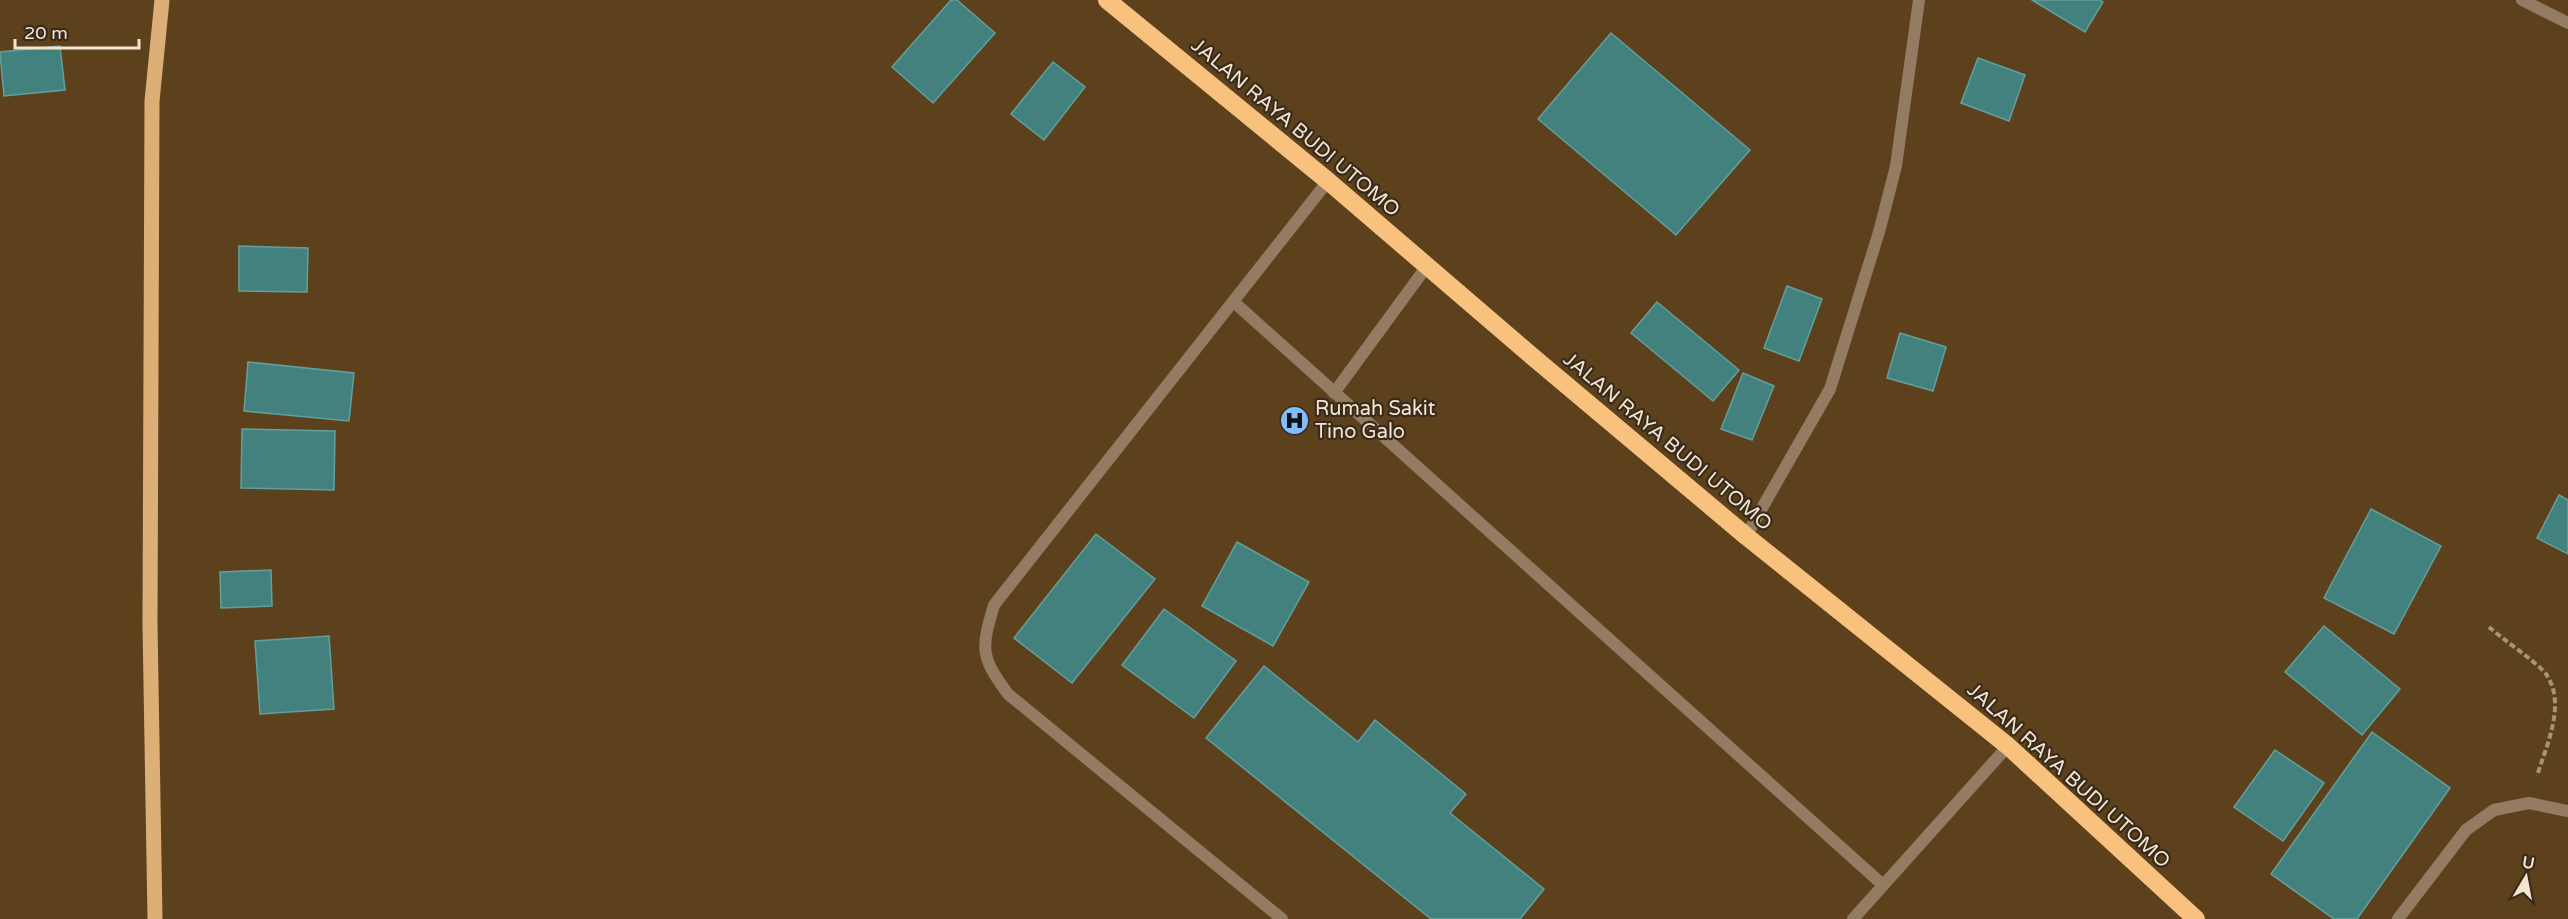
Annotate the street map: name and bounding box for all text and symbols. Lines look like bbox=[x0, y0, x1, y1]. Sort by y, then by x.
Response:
scale bar bbox=[15, 12, 140, 50]
text: 20 m bbox=[24, 22, 68, 44]
street label: JALAN RAYA BUDI UTOMO bbox=[1186, 33, 1404, 222]
street label: JALAN RAYA BUDI UTOMO bbox=[1558, 347, 1776, 536]
place label: Rumah Sakit Tino Galo bbox=[1315, 397, 1436, 444]
hospital icon: Rumah Sakit Tino Galo bbox=[1278, 404, 1310, 436]
street label: JALAN RAYA BUDI UTOMO bbox=[1962, 678, 2175, 873]
north arrow bbox=[2496, 847, 2556, 907]
text: U bbox=[2521, 852, 2536, 874]

